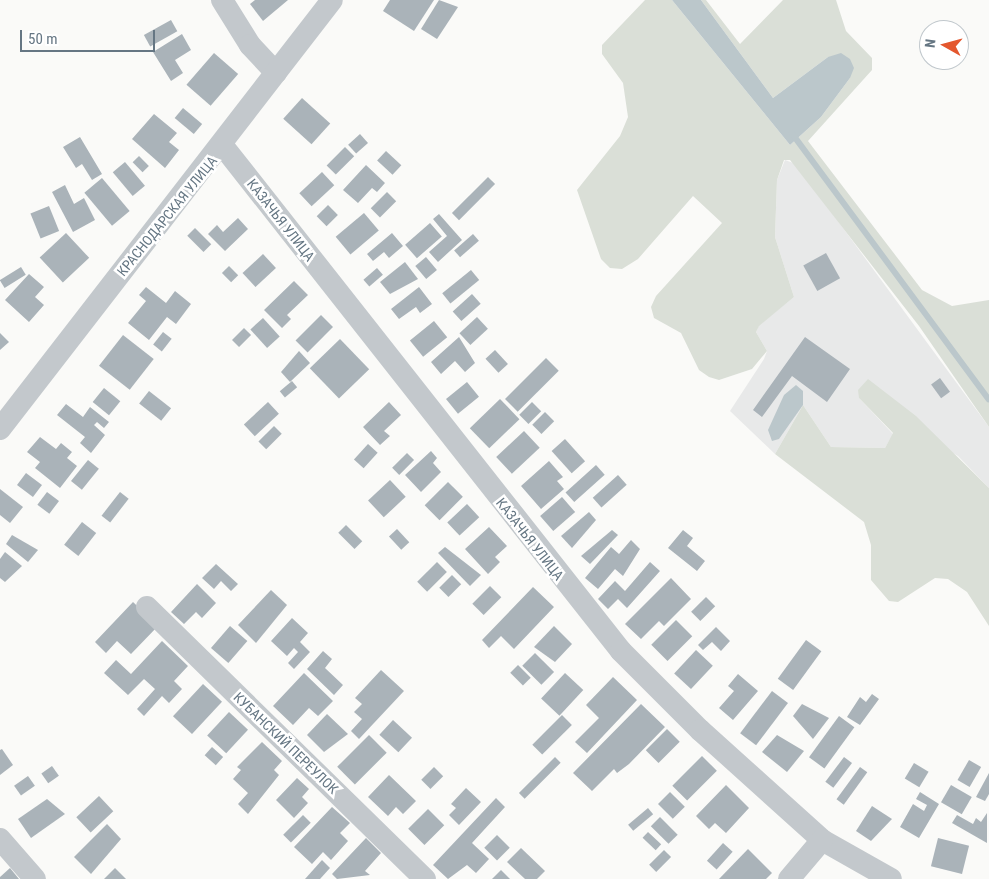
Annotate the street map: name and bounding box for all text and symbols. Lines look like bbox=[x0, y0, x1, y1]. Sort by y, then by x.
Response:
scale bar bbox=[22, 20, 158, 52]
north arrow bbox=[919, 20, 969, 70]
text: 50 m bbox=[28, 30, 58, 48]
text: N bbox=[922, 38, 939, 49]
street label: КРАСНОДАРСКАЯ УЛИЦА bbox=[113, 153, 221, 279]
street label: КАЗАЧЬЯ УЛИЦА bbox=[244, 175, 318, 265]
street label: КАЗАЧЬЯ УЛИЦА bbox=[493, 494, 567, 584]
street label: КУБАНСКИЙ ПЕРЕУЛОК bbox=[230, 689, 342, 797]

